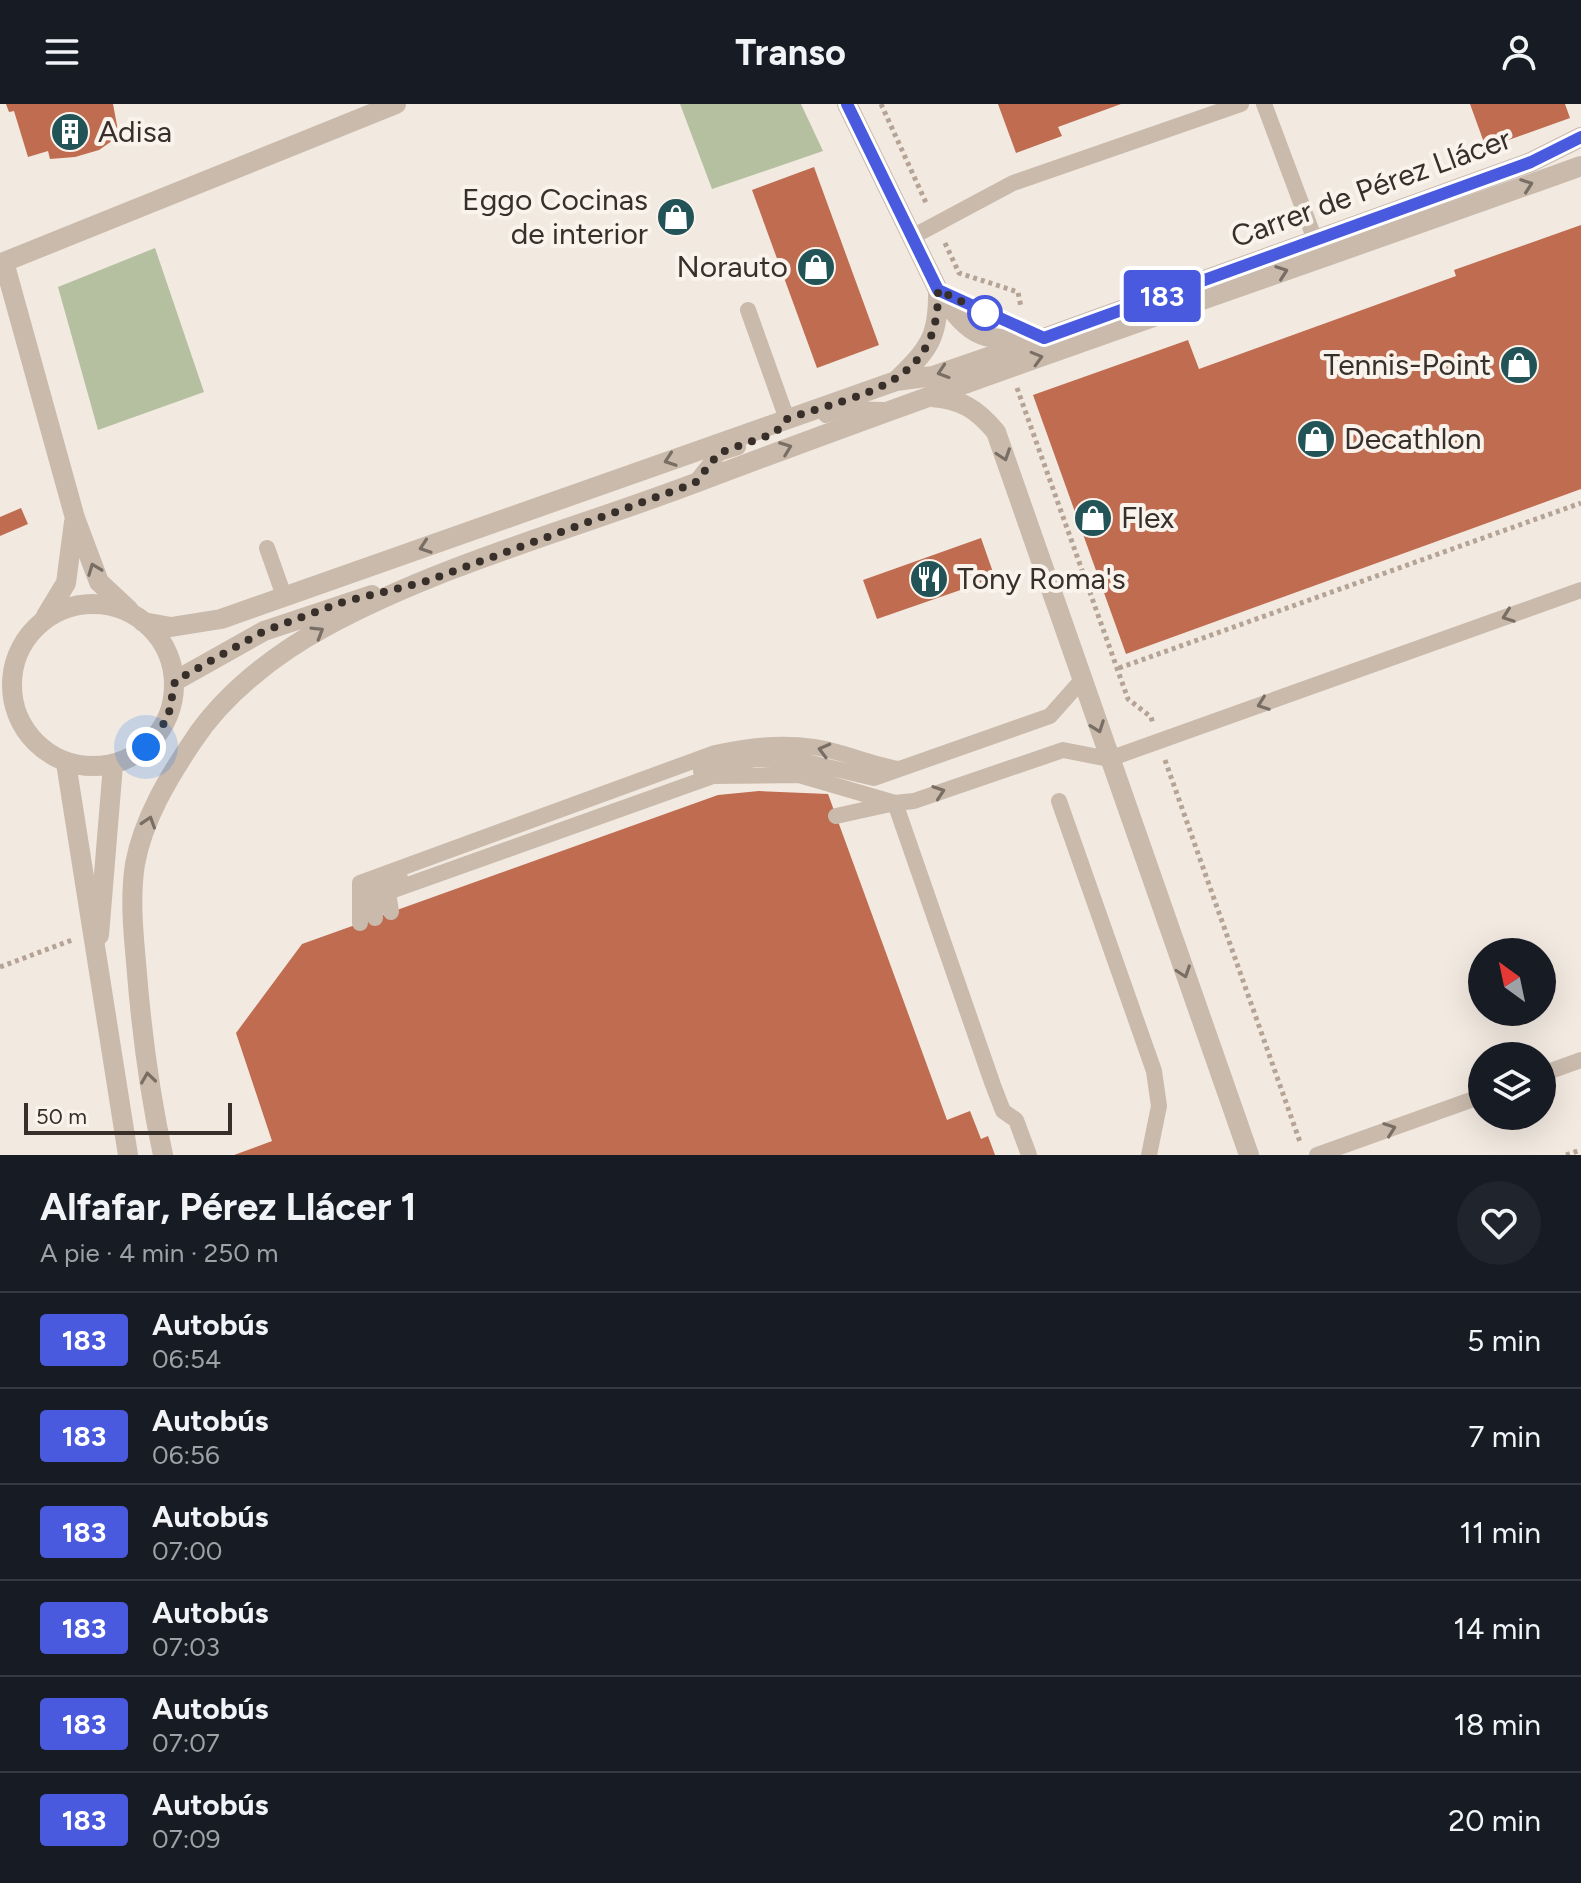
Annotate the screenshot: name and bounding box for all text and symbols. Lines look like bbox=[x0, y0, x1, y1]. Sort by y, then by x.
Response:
icon: menu bbox=[40, 30, 84, 74]
icon: person bbox=[1497, 30, 1541, 74]
text: Transo bbox=[735, 31, 846, 74]
building icon: Adisa bbox=[49, 111, 91, 153]
place label: Adisa bbox=[98, 113, 172, 150]
street label: Carrer de Pérez Llácer bbox=[1226, 120, 1516, 255]
one-way arrow bbox=[1519, 179, 1533, 195]
place label: Eggo Cocinas de interior bbox=[462, 181, 648, 252]
shop icon: Eggo Cocinas de interior bbox=[655, 196, 697, 238]
shop icon: Norauto bbox=[795, 246, 837, 288]
place label: Norauto bbox=[677, 248, 788, 285]
one-way arrow bbox=[1274, 266, 1288, 282]
line badge: 183 bbox=[1116, 270, 1208, 322]
text: 183 bbox=[1140, 279, 1184, 313]
unlabelled marker bbox=[968, 296, 1002, 330]
shop icon: Tennis-Point bbox=[1498, 344, 1540, 386]
place label: Tennis-Point bbox=[1323, 346, 1491, 383]
one-way arrow bbox=[1029, 351, 1043, 367]
one-way arrow bbox=[937, 363, 951, 379]
shop icon: Decathlon bbox=[1295, 418, 1337, 460]
place label: Decathlon bbox=[1344, 420, 1481, 457]
one-way arrow bbox=[778, 441, 792, 458]
one-way arrow bbox=[994, 447, 1010, 461]
one-way arrow bbox=[664, 451, 678, 467]
shop icon: Flex bbox=[1072, 497, 1114, 539]
place label: Flex bbox=[1121, 499, 1174, 536]
one-way arrow bbox=[418, 537, 432, 553]
restaurant icon: Tony Roma's bbox=[908, 558, 950, 600]
place label: Tony Roma's bbox=[957, 560, 1126, 597]
one-way arrow bbox=[87, 563, 104, 577]
one-way arrow bbox=[1501, 607, 1515, 623]
one-way arrow bbox=[309, 626, 324, 641]
one-way arrow bbox=[1257, 695, 1271, 711]
one-way arrow bbox=[1088, 719, 1104, 733]
your location bbox=[126, 727, 166, 767]
one-way arrow bbox=[818, 743, 832, 760]
one-way arrow bbox=[931, 786, 945, 802]
one-way arrow bbox=[140, 815, 156, 829]
north arrow bbox=[1468, 938, 1556, 1026]
map controls bbox=[1468, 938, 1556, 1130]
one-way arrow bbox=[1175, 964, 1191, 978]
button: layers bbox=[1468, 1042, 1556, 1130]
one-way arrow bbox=[140, 1072, 157, 1085]
scale bar bbox=[24, 1099, 232, 1135]
text: 50 m bbox=[36, 1103, 87, 1130]
one-way arrow bbox=[1382, 1122, 1396, 1139]
button: heart bbox=[1457, 1181, 1541, 1265]
text: Alfafar, Pérez Llácer 1 bbox=[40, 1184, 417, 1230]
text: A pie · 4 min · 250 m bbox=[40, 1237, 278, 1269]
text: Autobús bbox=[152, 1306, 269, 1343]
text: 5 min bbox=[1467, 1322, 1541, 1359]
text: 183 bbox=[62, 1323, 106, 1357]
text: 06:54 bbox=[152, 1343, 221, 1375]
text: Autobús bbox=[152, 1402, 269, 1439]
text: 7 min bbox=[1468, 1418, 1541, 1455]
text: 183 bbox=[62, 1419, 106, 1453]
text: 06:56 bbox=[152, 1439, 220, 1471]
text: Autobús bbox=[152, 1498, 269, 1535]
text: 11 min bbox=[1460, 1514, 1541, 1551]
text: 183 bbox=[62, 1515, 106, 1549]
text: 07:00 bbox=[152, 1535, 223, 1567]
text: Autobús bbox=[152, 1594, 269, 1631]
text: 14 min bbox=[1453, 1610, 1541, 1647]
text: 183 bbox=[62, 1611, 106, 1645]
text: 07:03 bbox=[152, 1631, 220, 1663]
text: Autobús bbox=[152, 1690, 269, 1727]
text: 18 min bbox=[1454, 1706, 1541, 1743]
text: 183 bbox=[62, 1707, 106, 1741]
text: 07:07 bbox=[152, 1727, 220, 1759]
text: Autobús bbox=[152, 1786, 269, 1823]
text: 20 min bbox=[1448, 1802, 1541, 1839]
text: 183 bbox=[62, 1803, 106, 1837]
text: 07:09 bbox=[152, 1823, 221, 1855]

